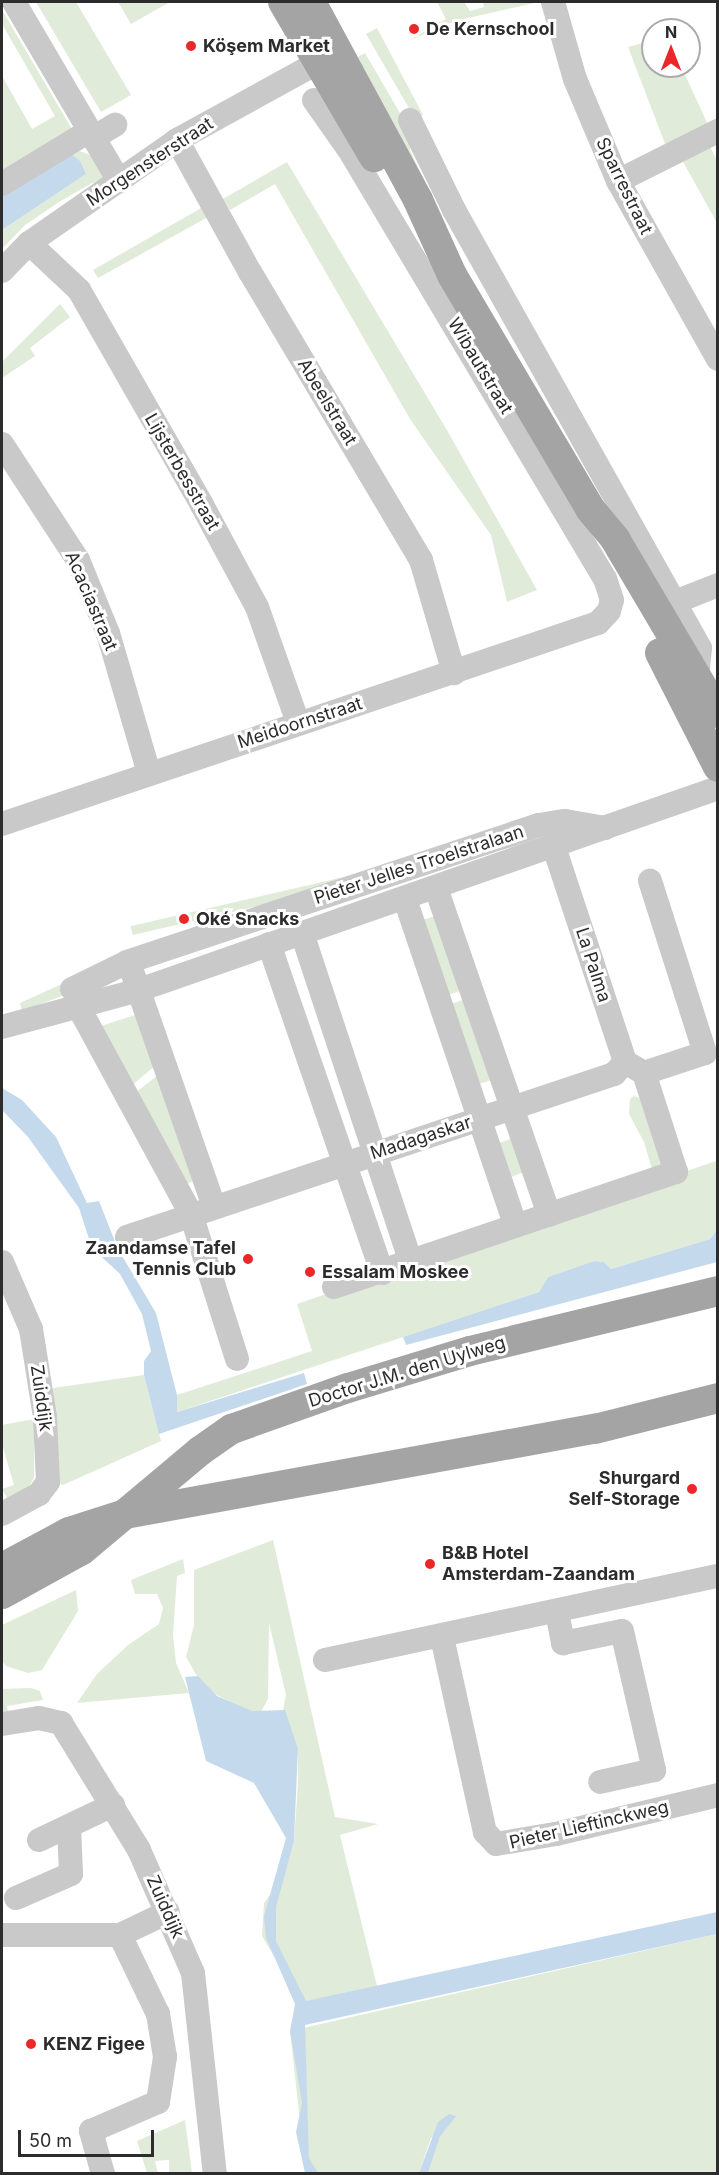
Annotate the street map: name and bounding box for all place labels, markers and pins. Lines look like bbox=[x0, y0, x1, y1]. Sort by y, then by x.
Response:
place label: De Kernschool bbox=[426, 18, 554, 40]
marker: De Kernschool bbox=[407, 22, 421, 36]
place label: Köşem Market bbox=[203, 35, 330, 57]
marker: Köşem Market bbox=[184, 39, 198, 53]
place label: Oké Snacks bbox=[196, 908, 299, 930]
marker: Oké Snacks bbox=[177, 912, 191, 926]
place label: Zaandamse Tafel Tennis Club bbox=[85, 1238, 236, 1280]
marker: Zaandamse Tafel Tennis Club bbox=[241, 1252, 255, 1266]
place label: Essalam Moskee bbox=[322, 1261, 469, 1283]
marker: Essalam Moskee bbox=[303, 1265, 317, 1279]
place label: Shurgard Self-Storage bbox=[569, 1468, 680, 1510]
marker: Shurgard Self-Storage bbox=[685, 1482, 699, 1496]
place label: B&B Hotel Amsterdam-Zaandam bbox=[442, 1543, 635, 1586]
marker: B&B Hotel Amsterdam-Zaandam bbox=[423, 1557, 437, 1571]
place label: KENZ Figee bbox=[43, 2033, 145, 2055]
marker: KENZ Figee bbox=[24, 2037, 38, 2051]

